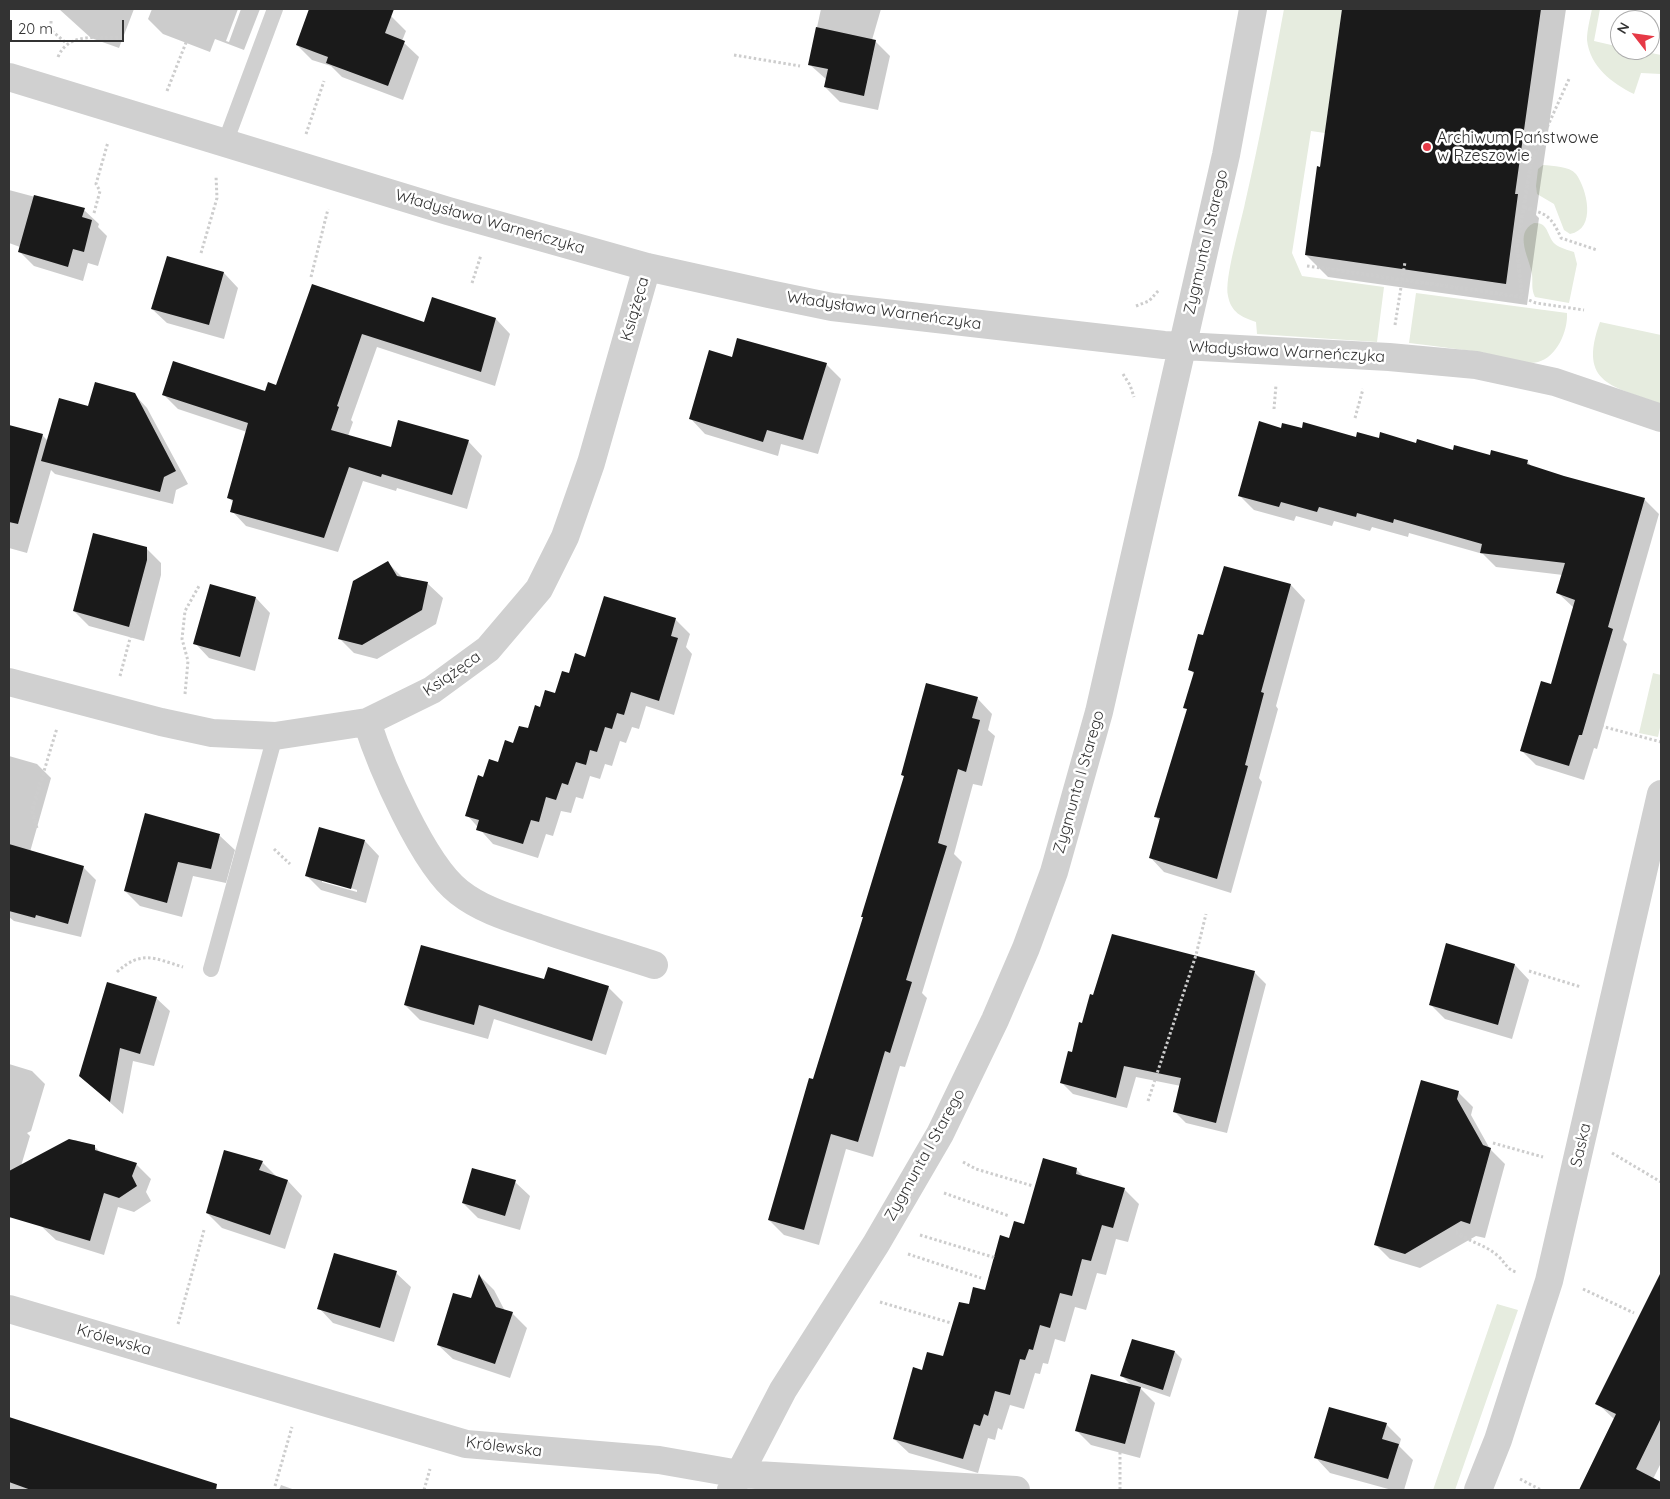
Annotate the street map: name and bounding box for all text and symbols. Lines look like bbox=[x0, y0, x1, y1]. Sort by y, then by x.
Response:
scale bar bbox=[12, 10, 126, 42]
north arrow bbox=[1610, 10, 1660, 60]
text: 20 m bbox=[18, 19, 53, 38]
text: N bbox=[1613, 19, 1633, 37]
place label: Archiwum Państwowe w Rzeszowie bbox=[1437, 128, 1599, 166]
marker: Archiwum Państwowe w Rzeszowie bbox=[1421, 141, 1433, 153]
street label: Zygmunta I Starego bbox=[1180, 168, 1232, 316]
street label: Władysława Warneńczyka bbox=[393, 186, 587, 258]
street label: Książęca bbox=[617, 275, 653, 343]
street label: Władysława Warneńczyka bbox=[785, 288, 983, 334]
street label: Władysława Warneńczyka bbox=[1188, 337, 1386, 367]
street label: Książęca bbox=[419, 647, 485, 701]
street label: Zygmunta I Starego bbox=[1049, 708, 1109, 856]
street label: Zygmunta I Starego bbox=[881, 1086, 969, 1224]
street label: Saska bbox=[1567, 1121, 1595, 1169]
street label: Królewska bbox=[74, 1320, 154, 1360]
street label: Królewska bbox=[465, 1433, 543, 1461]

